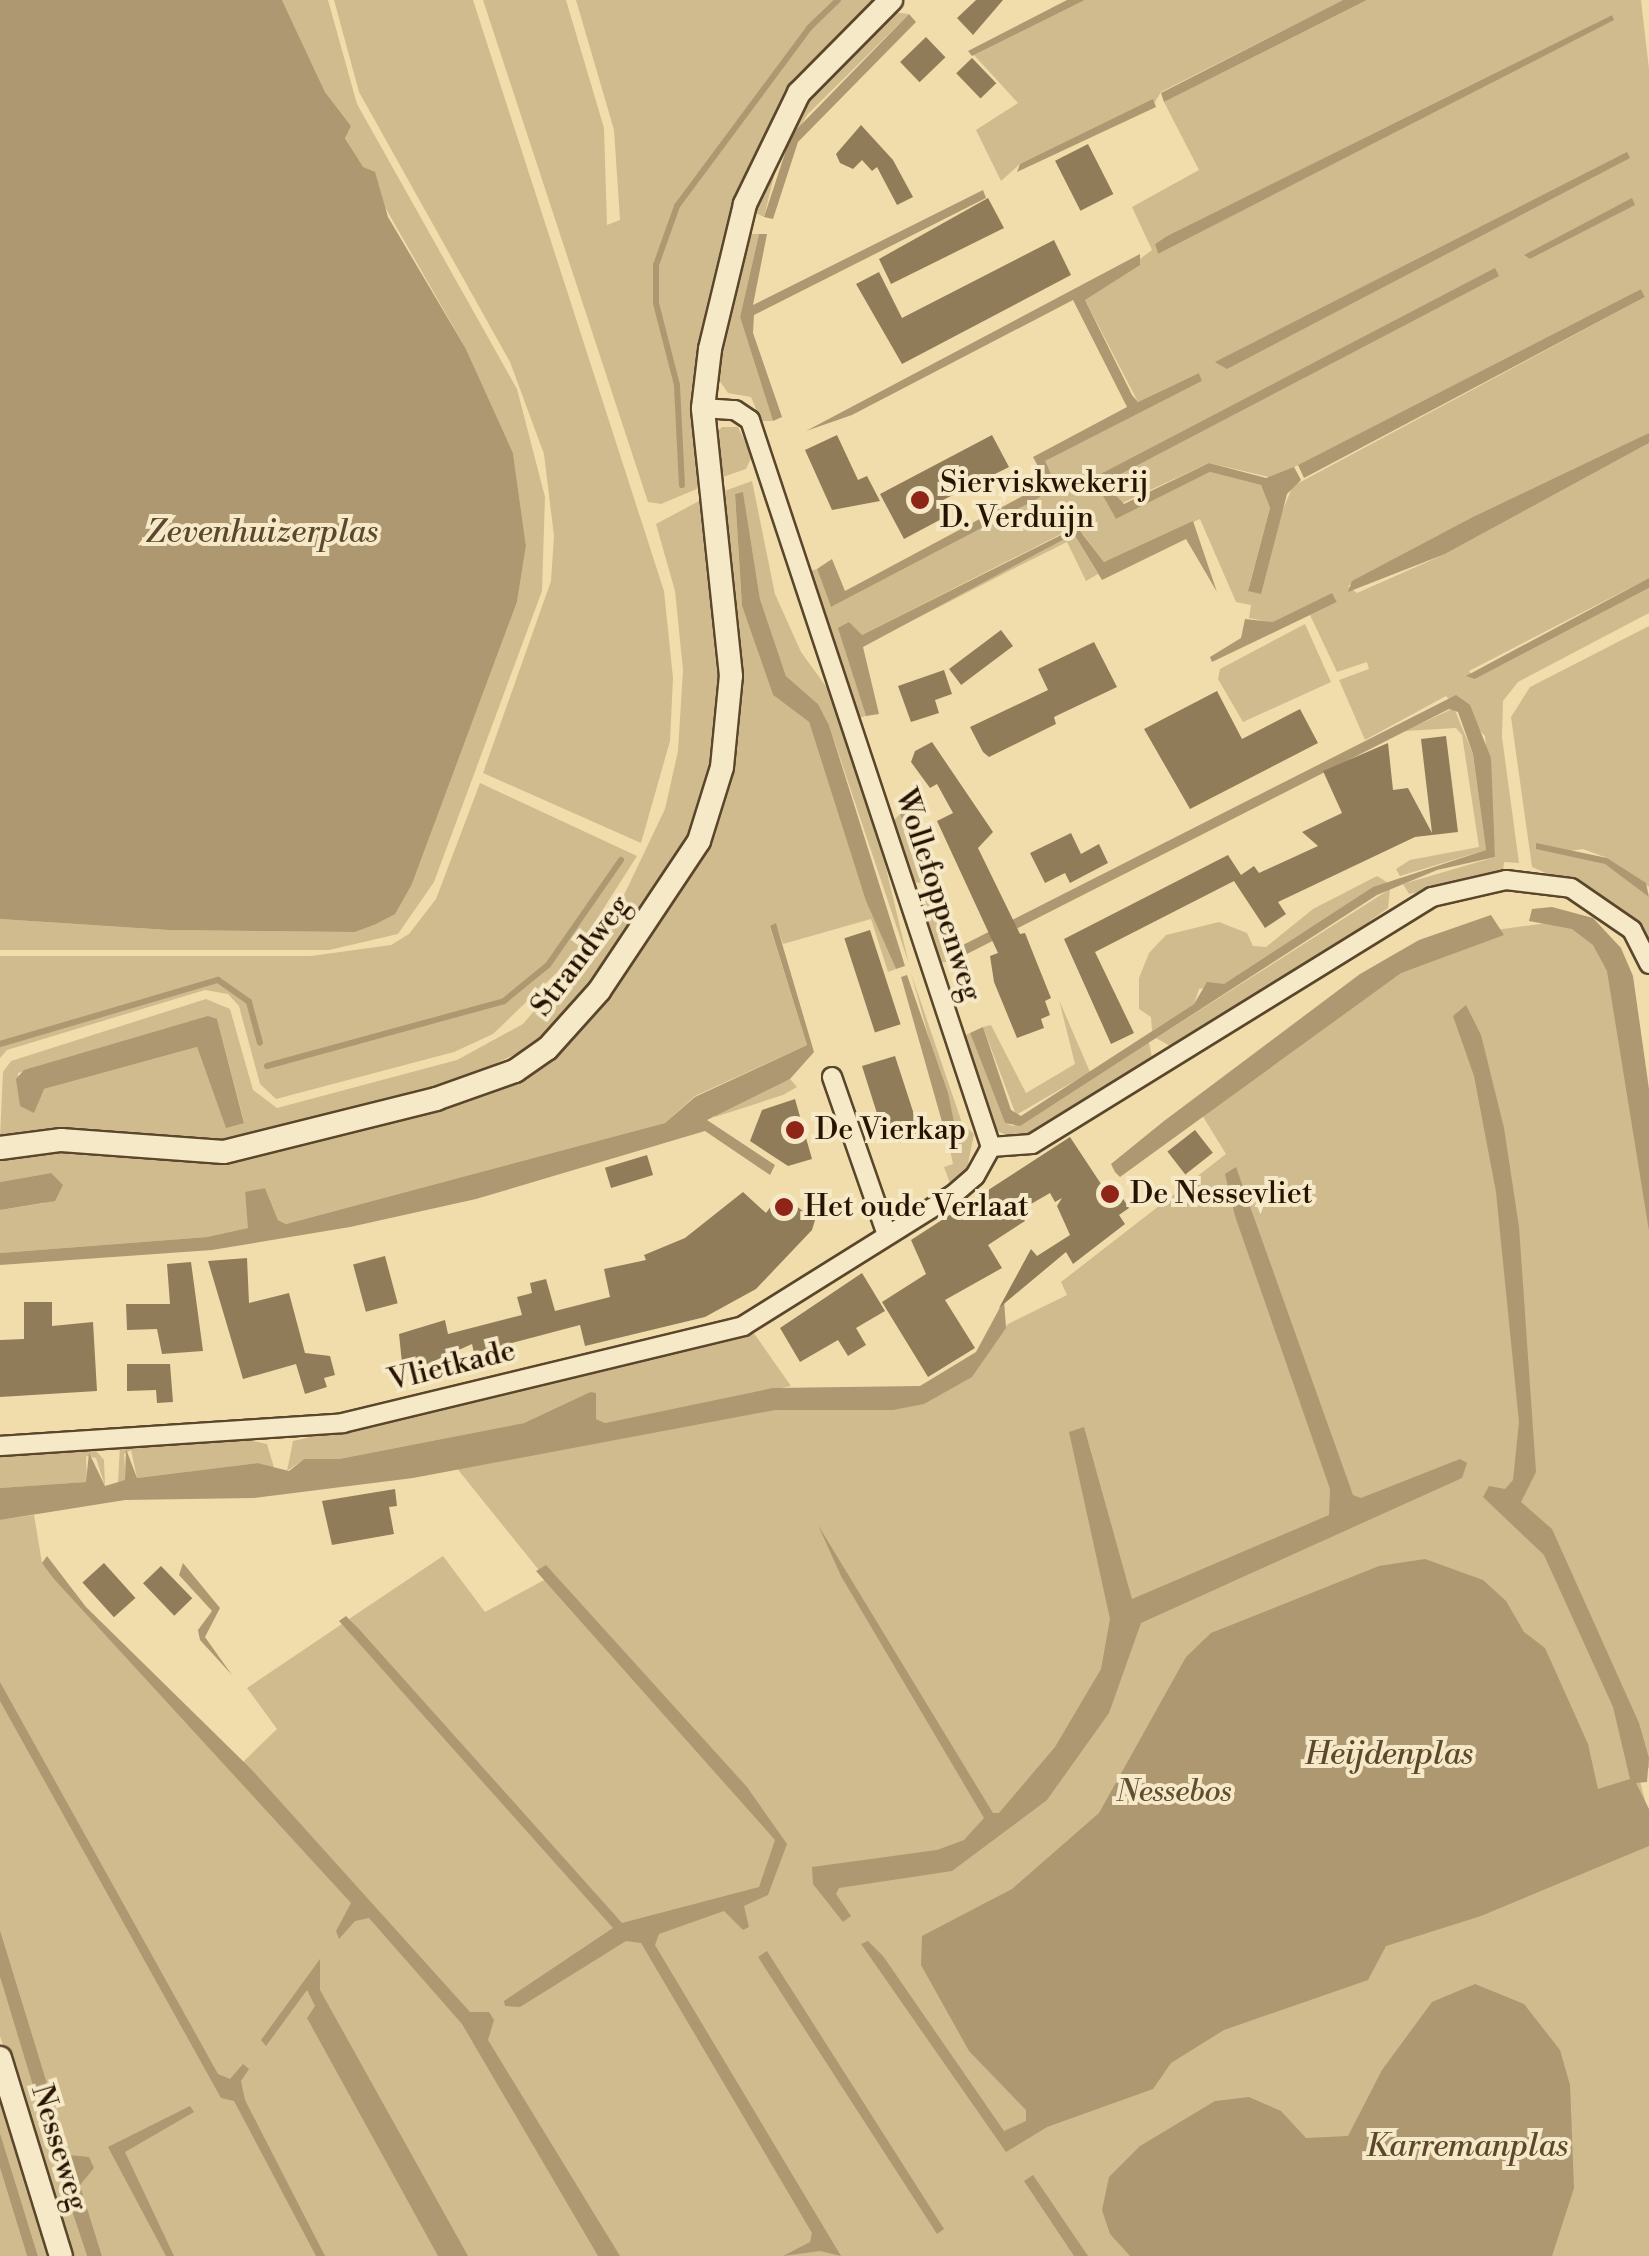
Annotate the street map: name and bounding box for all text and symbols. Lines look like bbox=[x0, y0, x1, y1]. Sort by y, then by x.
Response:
place label: Sierviskwekerij D. Verduijn bbox=[940, 465, 1149, 536]
marker: Sierviskwekerij D. Verduijn bbox=[909, 489, 931, 511]
water label: Zevenhuizerplas bbox=[146, 513, 378, 551]
street label: Wollefoppenweg bbox=[887, 784, 989, 1006]
street label: Strandweg bbox=[524, 888, 638, 1024]
place label: De Vierkap bbox=[815, 1112, 966, 1148]
marker: De Vierkap bbox=[784, 1119, 806, 1141]
place label: De Nessevliet bbox=[1130, 1176, 1313, 1212]
marker: De Nessevliet bbox=[1099, 1183, 1121, 1205]
place label: Het oude Verlaat bbox=[804, 1189, 1029, 1225]
marker: Het oude Verlaat bbox=[773, 1196, 795, 1218]
street label: Vlietkade bbox=[385, 1333, 519, 1399]
water label: Heijdenplas bbox=[1305, 1735, 1473, 1773]
park label: Nessebos bbox=[1116, 1774, 1232, 1810]
street label: Nesseweg bbox=[23, 2081, 95, 2215]
water label: Karremanplas bbox=[1366, 2127, 1568, 2165]

